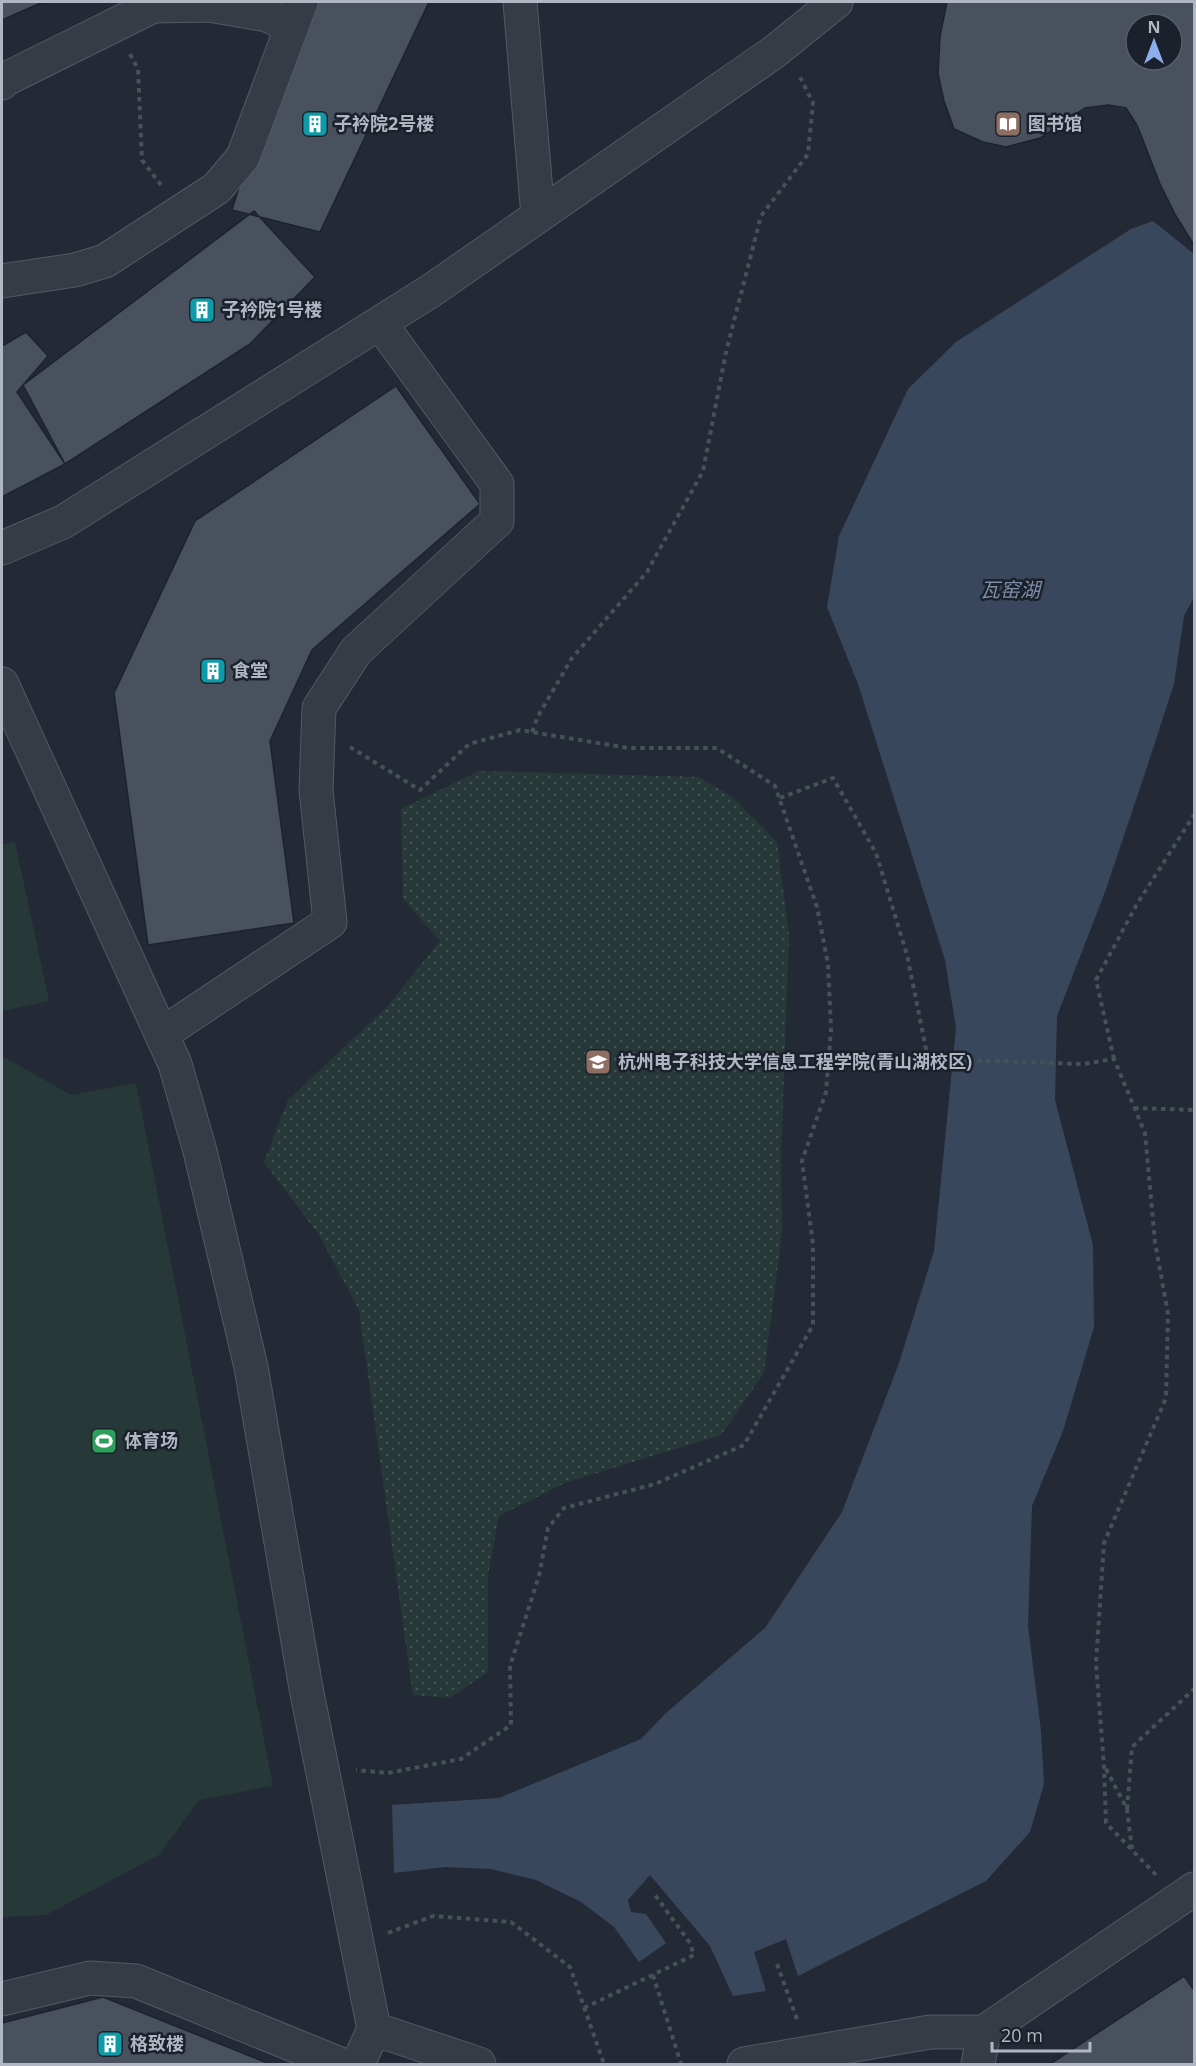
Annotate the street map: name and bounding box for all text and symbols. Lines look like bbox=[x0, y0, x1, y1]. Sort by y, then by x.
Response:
north arrow bbox=[1124, 12, 1184, 72]
text: N bbox=[1147, 16, 1161, 38]
building icon: 子衿院2号楼 bbox=[300, 109, 330, 139]
library icon: 图书馆 bbox=[993, 109, 1023, 139]
place label: 子衿院2号楼 bbox=[334, 111, 434, 135]
place label: 图书馆 bbox=[1028, 111, 1082, 135]
building icon: 子衿院1号楼 bbox=[187, 295, 217, 325]
place label: 子衿院1号楼 bbox=[222, 297, 322, 321]
water label: 瓦窑湖 bbox=[980, 576, 1043, 603]
building icon: 食堂 bbox=[198, 656, 228, 686]
place label: 食堂 bbox=[232, 658, 268, 682]
school or university icon: 杭州电子科技大学信息工程学院(青山湖校区) bbox=[583, 1047, 613, 1077]
place label: 杭州电子科技大学信息工程学院(青山湖校区) bbox=[618, 1049, 972, 1073]
sports icon: 体育场 bbox=[89, 1426, 119, 1456]
place label: 体育场 bbox=[124, 1428, 178, 1452]
scale bar bbox=[992, 2015, 1090, 2053]
text: 20 m bbox=[1001, 2023, 1043, 2047]
building icon: 格致楼 bbox=[95, 2029, 125, 2059]
place label: 格致楼 bbox=[130, 2031, 184, 2055]

